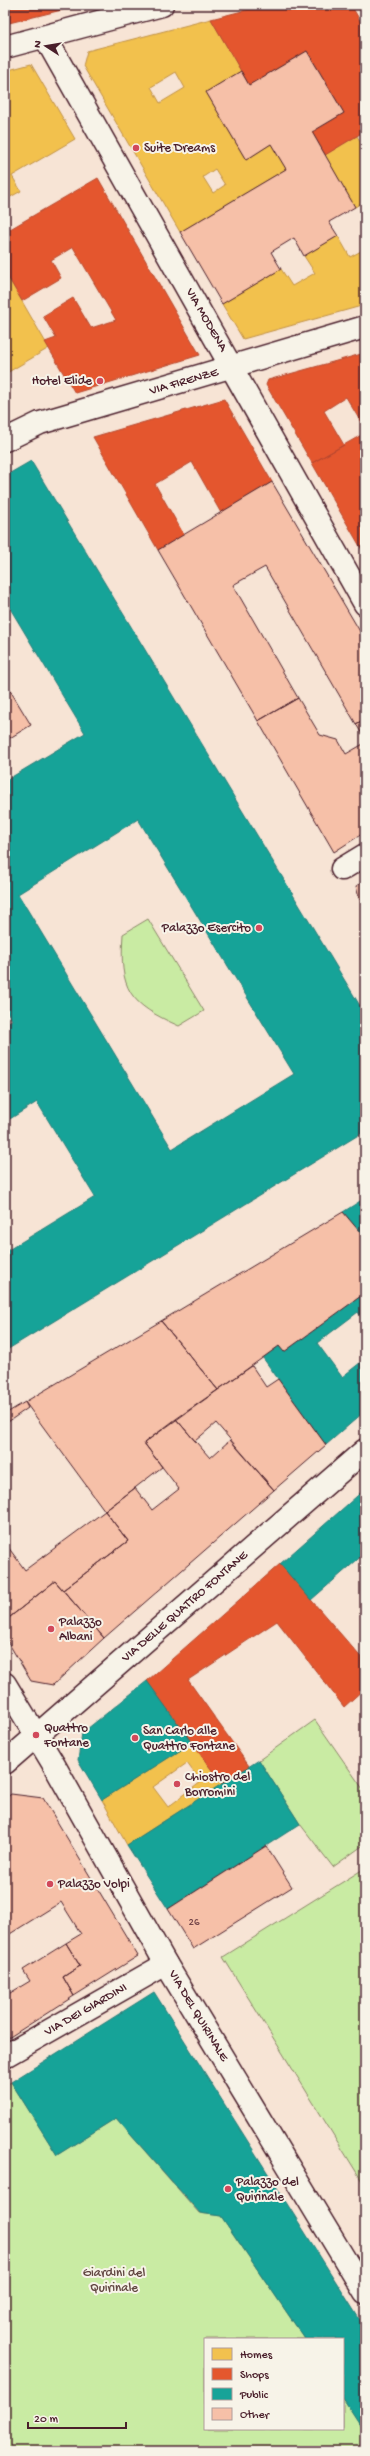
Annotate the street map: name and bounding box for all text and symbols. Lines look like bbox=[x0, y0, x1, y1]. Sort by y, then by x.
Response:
north arrow bbox=[26, 26, 66, 66]
text: N bbox=[32, 40, 45, 49]
place label: Suite Dreams bbox=[144, 141, 216, 156]
marker: Suite Dreams bbox=[131, 143, 141, 153]
street label: VIA MODENA bbox=[181, 285, 231, 356]
street label: VIA FIRENZE bbox=[147, 365, 221, 399]
place label: Hotel Elide bbox=[32, 374, 92, 389]
marker: Hotel Elide bbox=[95, 376, 105, 386]
place label: Palazzo Esercito bbox=[161, 921, 251, 936]
marker: Palazzo Esercito bbox=[254, 923, 264, 933]
street label: VIA DELLE QUATTRO FONTANE bbox=[118, 1548, 252, 1667]
place label: Palazzo Albani bbox=[58, 1615, 102, 1645]
marker: Palazzo Albani bbox=[46, 1624, 56, 1634]
place label: Quattro Fontane bbox=[43, 1721, 89, 1751]
place label: San Carlo alle Quattro Fontane bbox=[143, 1724, 235, 1754]
marker: Quattro Fontane bbox=[31, 1730, 41, 1740]
marker: San Carlo alle Quattro Fontane bbox=[130, 1733, 140, 1743]
place label: Chiostro del Borromini bbox=[184, 1770, 250, 1800]
marker: Chiostro del Borromini bbox=[172, 1779, 182, 1789]
place label: Palazzo Volpi bbox=[57, 1877, 130, 1892]
marker: Palazzo Volpi bbox=[45, 1879, 55, 1889]
house number: 26 bbox=[189, 1917, 200, 1929]
street label: VIA DEL QUIRINALE bbox=[164, 1967, 232, 2065]
street label: VIA DEI GIARDINI bbox=[41, 1980, 130, 2040]
place label: Palazzo del Quirinale bbox=[235, 2175, 299, 2205]
marker: Palazzo del Quirinale bbox=[223, 2184, 233, 2194]
park label: Giardini del Quirinale bbox=[83, 2266, 145, 2296]
legend bbox=[204, 2338, 344, 2430]
text: Homes bbox=[240, 2349, 273, 2363]
text: Shops bbox=[240, 2369, 269, 2383]
text: Public bbox=[239, 2389, 269, 2403]
scale bar bbox=[28, 2404, 126, 2430]
text: Other bbox=[240, 2409, 271, 2423]
text: 20 m bbox=[34, 2413, 59, 2427]

